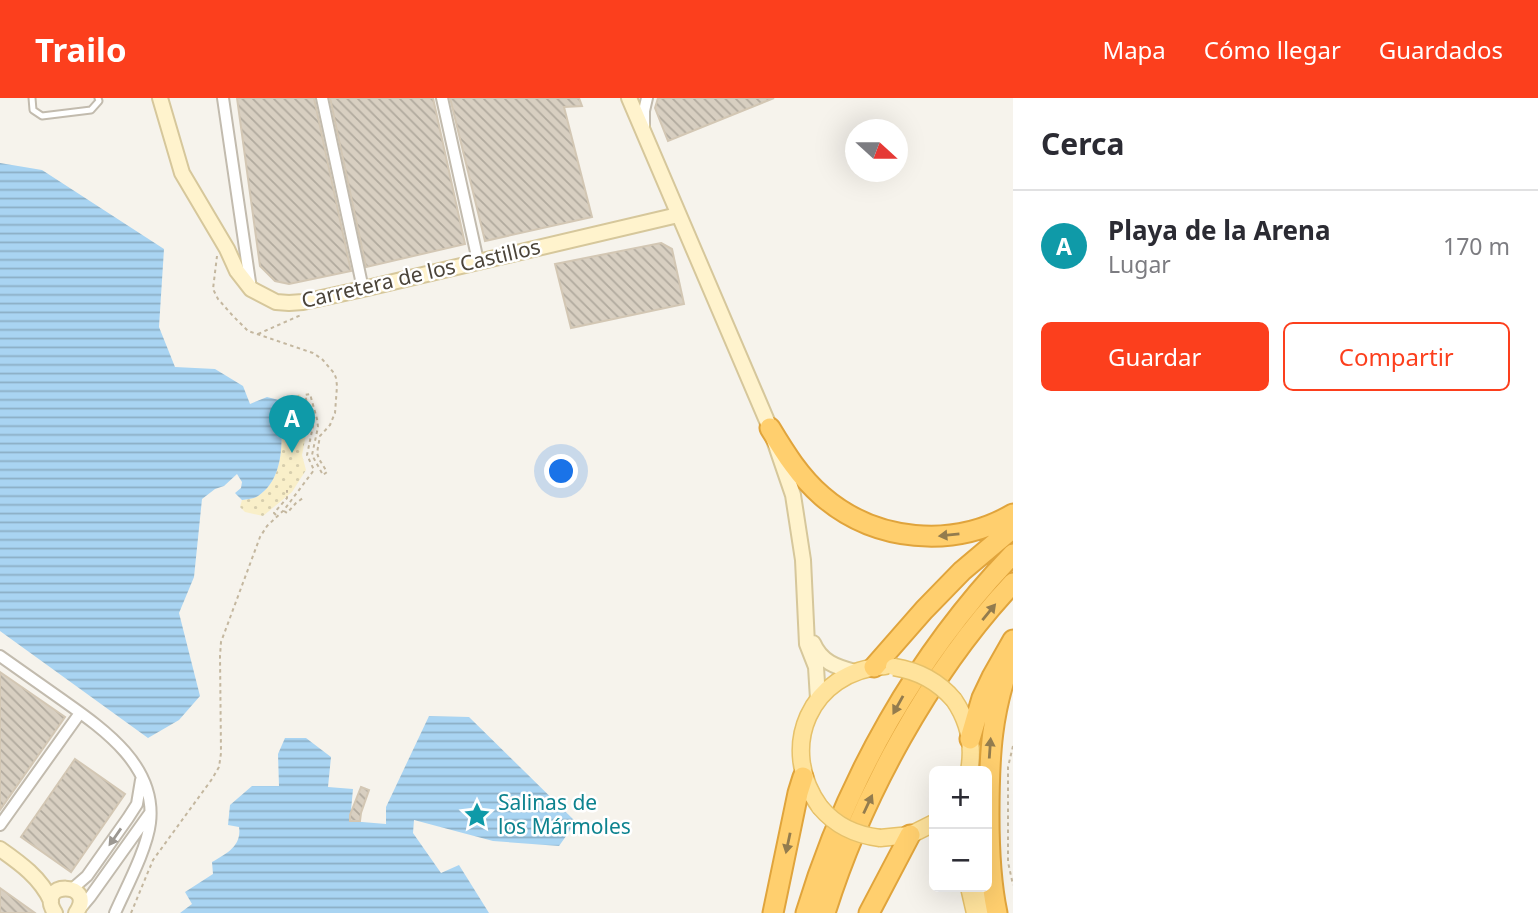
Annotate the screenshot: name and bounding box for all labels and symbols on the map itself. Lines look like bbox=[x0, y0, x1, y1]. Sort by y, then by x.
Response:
north arrow bbox=[845, 119, 908, 182]
street label: Carretera de los Castillos bbox=[299, 232, 543, 314]
pin: A bbox=[269, 395, 315, 453]
your location bbox=[544, 454, 578, 488]
one-way arrow bbox=[938, 530, 960, 541]
one-way arrow bbox=[981, 603, 996, 621]
one-way arrow bbox=[892, 696, 904, 715]
one-way arrow bbox=[985, 736, 996, 758]
place label: Salinas de los Mármoles bbox=[498, 788, 631, 840]
one-way arrow bbox=[862, 794, 874, 814]
place icon: Salinas de los Mármoles bbox=[462, 800, 492, 830]
one-way arrow bbox=[108, 828, 122, 846]
one-way arrow bbox=[782, 832, 793, 854]

